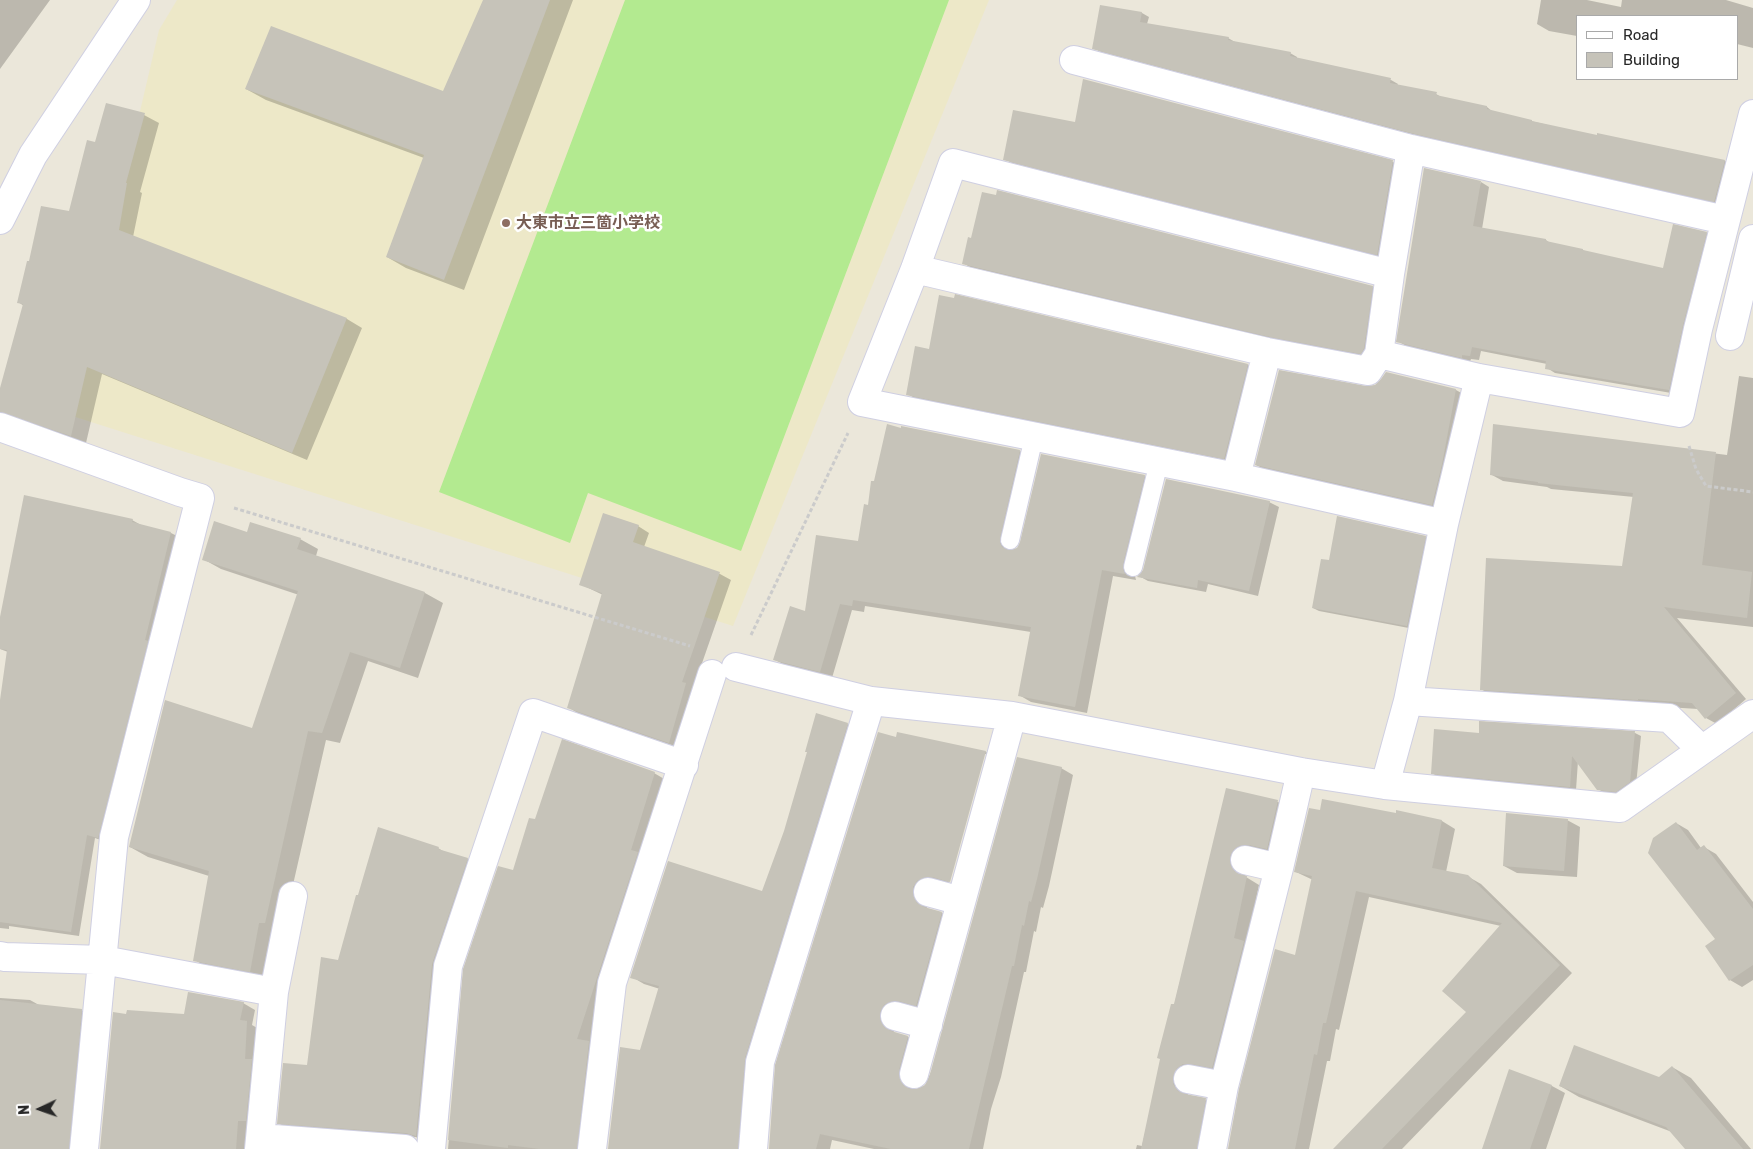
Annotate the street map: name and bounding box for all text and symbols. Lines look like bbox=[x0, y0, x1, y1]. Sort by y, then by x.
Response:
legend bbox=[1576, 15, 1738, 80]
text: Road bbox=[1623, 26, 1659, 44]
text: Building bbox=[1623, 51, 1680, 69]
place label: 大東市立三箇小学校 bbox=[516, 213, 660, 233]
marker: 大東市立三箇小学校 bbox=[500, 217, 512, 229]
north arrow bbox=[15, 1084, 65, 1134]
text: N bbox=[16, 1104, 33, 1115]

